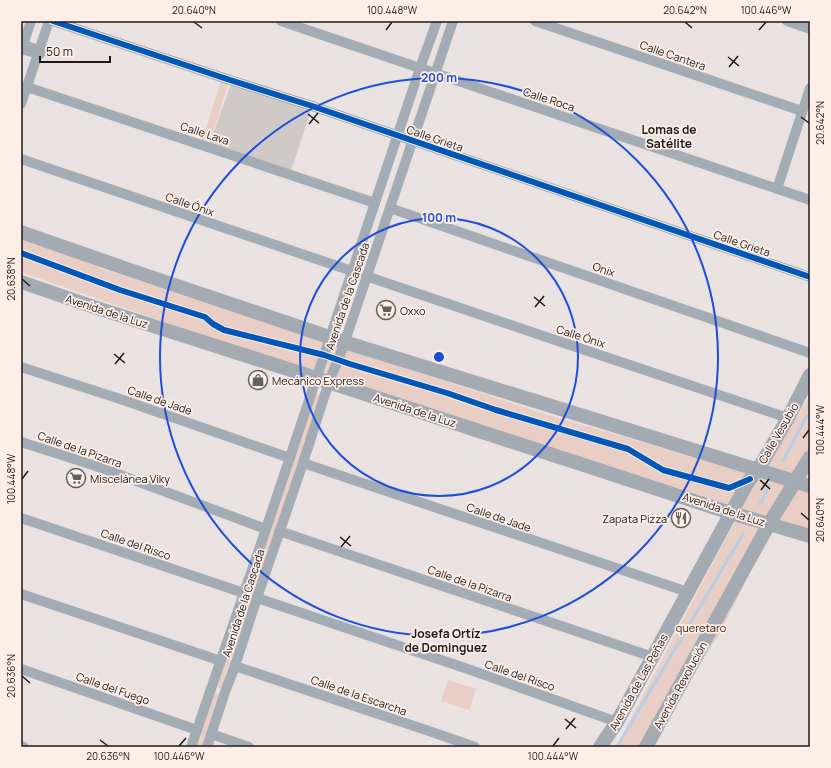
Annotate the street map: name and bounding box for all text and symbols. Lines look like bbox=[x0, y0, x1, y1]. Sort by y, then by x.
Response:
text: 20.640°N bbox=[172, 3, 216, 17]
text: 100.448°W bbox=[367, 3, 418, 17]
text: 20.642°N bbox=[663, 3, 707, 17]
text: 100.446°W bbox=[741, 3, 792, 17]
street label: Calle Cantera bbox=[638, 37, 708, 73]
scale bar bbox=[40, 38, 110, 64]
text: 50 m bbox=[46, 43, 73, 60]
text: 200 m bbox=[421, 69, 457, 86]
street label: Calle Roca bbox=[521, 84, 577, 114]
text: 20.642°N bbox=[813, 101, 827, 145]
street label: Calle Lava bbox=[179, 118, 231, 148]
street label: Calle Grieta bbox=[405, 121, 465, 155]
district label: Lomas de Satélite bbox=[641, 121, 697, 152]
street label: Calle Ónix bbox=[164, 189, 217, 219]
text: 100 m bbox=[422, 209, 456, 226]
street label: Calle Grieta bbox=[712, 226, 772, 260]
street label: Avenida de la Cascada bbox=[322, 240, 372, 352]
text: 20.638°N bbox=[4, 257, 18, 301]
street label: Onix bbox=[591, 258, 617, 280]
street label: Avenida de la Luz bbox=[64, 291, 150, 331]
supermarket icon: Oxxo bbox=[375, 299, 397, 321]
place label: Oxxo bbox=[400, 303, 426, 318]
street label: Calle Ónix bbox=[555, 321, 608, 351]
centre of rings bbox=[432, 350, 446, 364]
shop icon: Mecánico Express bbox=[247, 369, 269, 391]
place label: Mecánico Express bbox=[272, 373, 364, 388]
street label: Calle de Jade bbox=[126, 382, 195, 418]
street label: Avenida de la Luz bbox=[372, 390, 458, 430]
street label: Calle Vesubio bbox=[754, 399, 802, 466]
text: 100.444°W bbox=[813, 404, 827, 455]
street label: Calle de la Pizarra bbox=[36, 428, 124, 470]
text: 100.448°W bbox=[4, 453, 18, 504]
supermarket icon: Miscelánea Viky bbox=[65, 467, 87, 489]
place label: Miscelánea Viky bbox=[90, 471, 170, 486]
street label: Avenida de la Luz bbox=[681, 489, 767, 529]
text: 20.640°N bbox=[813, 498, 827, 542]
street label: Calle de Jade bbox=[465, 499, 534, 535]
restaurant icon: Zapata Pizza bbox=[670, 507, 692, 529]
place label: Zapata Pizza bbox=[602, 511, 667, 526]
street label: Calle del Risco bbox=[99, 525, 173, 563]
street label: Avenida de la Cascada bbox=[218, 547, 268, 659]
street label: Calle de la Pizarra bbox=[426, 562, 514, 604]
park label: queretaro bbox=[676, 620, 727, 635]
district label: Josefa Ortíz de Dominguez bbox=[404, 625, 488, 656]
street label: Avenida de Las Peñas bbox=[605, 631, 671, 733]
street label: Avenida Revolución bbox=[650, 639, 710, 731]
text: 20.636°N bbox=[4, 654, 18, 698]
street label: Calle del Risco bbox=[483, 656, 557, 694]
street label: Calle del Fuego bbox=[74, 668, 152, 708]
street label: Calle de la Escarcha bbox=[309, 672, 409, 718]
text: 20.636°N bbox=[86, 749, 130, 763]
text: 100.446°W bbox=[154, 749, 205, 763]
text: 100.444°W bbox=[528, 749, 579, 763]

